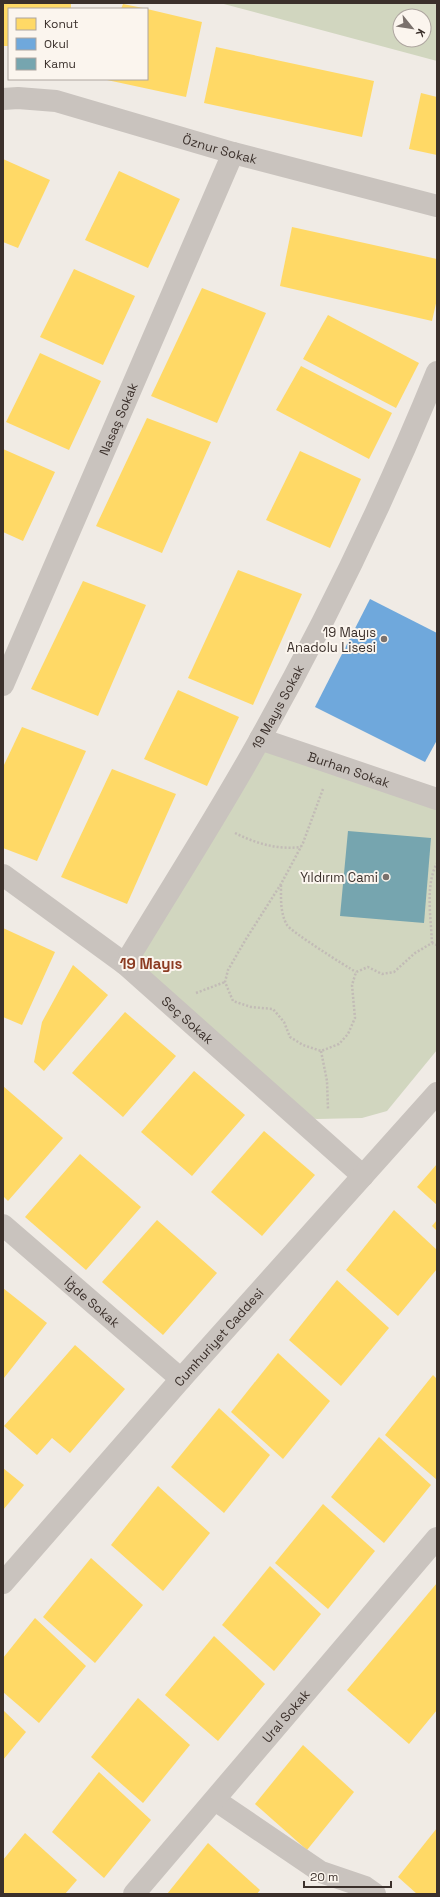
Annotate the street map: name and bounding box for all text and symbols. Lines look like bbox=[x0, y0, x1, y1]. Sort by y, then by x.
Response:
legend bbox=[8, 8, 148, 80]
north arrow bbox=[392, 8, 432, 48]
text: Konut bbox=[44, 16, 79, 32]
text: K bbox=[413, 27, 428, 40]
text: Okul bbox=[44, 36, 69, 52]
text: Kamu bbox=[44, 56, 76, 72]
street label: Öznur Sokak bbox=[180, 131, 259, 168]
street label: Nasaş Sokak bbox=[95, 380, 142, 458]
place label: 19 Mayıs Anadolu Lisesi bbox=[287, 624, 376, 656]
marker: 19 Mayıs Anadolu Lisesi bbox=[379, 634, 389, 644]
street label: 19 Mayıs Sokak bbox=[248, 662, 308, 752]
street label: Burhan Sokak bbox=[306, 748, 392, 791]
place label: Yıldırım Cami bbox=[300, 869, 378, 886]
marker: Yıldırım Cami bbox=[381, 872, 391, 882]
district label: 19 Mayıs bbox=[120, 954, 182, 973]
street label: Seç Sokak bbox=[158, 993, 217, 1048]
street label: İğde Sokak bbox=[61, 1274, 123, 1331]
street label: Cumhuriyet Caddesi bbox=[170, 1285, 267, 1390]
street label: Ural Sokak bbox=[259, 1686, 314, 1746]
scale bar bbox=[304, 1863, 391, 1889]
text: 20 m bbox=[310, 1869, 338, 1885]

